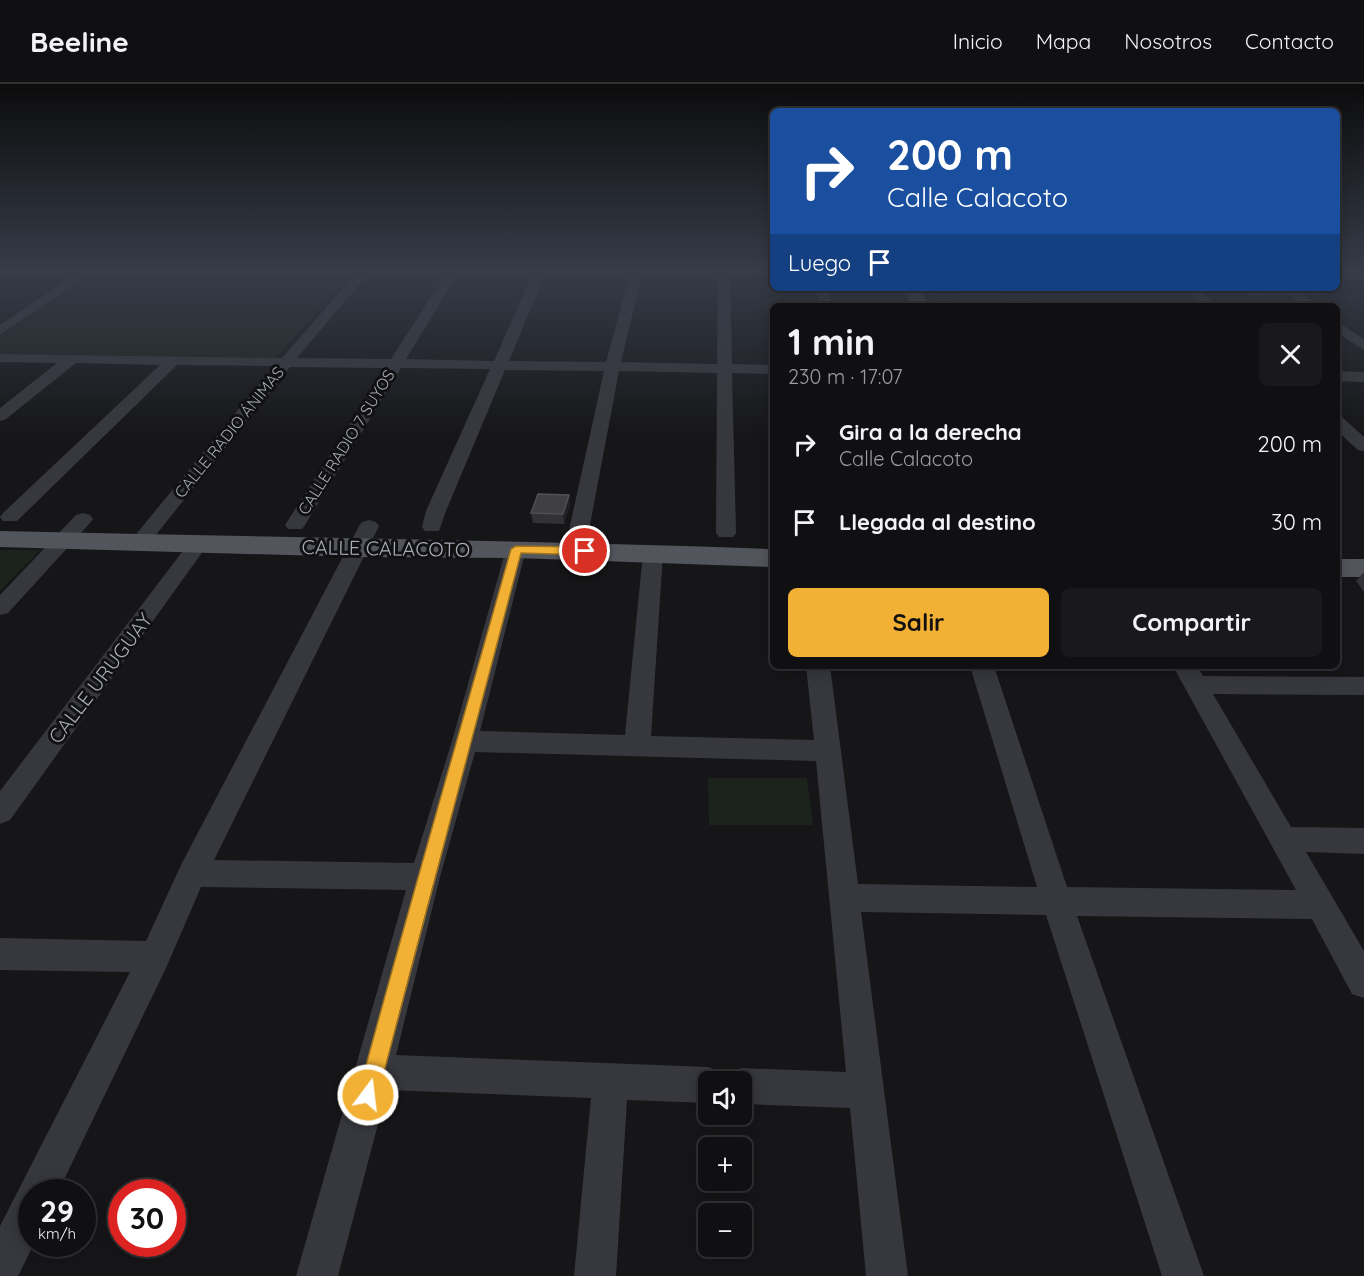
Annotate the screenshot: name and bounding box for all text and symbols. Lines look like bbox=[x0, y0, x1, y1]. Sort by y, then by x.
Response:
text: Beeline bbox=[30, 24, 129, 59]
text: Inicio bbox=[953, 28, 1003, 54]
text: Mapa bbox=[1036, 28, 1091, 54]
text: Nosotros bbox=[1124, 28, 1212, 54]
text: Contacto bbox=[1245, 28, 1334, 54]
text: 200 m bbox=[887, 128, 1013, 181]
icon: right bbox=[788, 132, 866, 210]
text: Calle Calacoto bbox=[887, 180, 1068, 214]
icon: arrive bbox=[863, 246, 896, 279]
text: Luego bbox=[788, 249, 851, 277]
text: 1 min bbox=[788, 319, 875, 364]
button: close bbox=[1259, 323, 1322, 386]
street label: CALLE RADIO ÁNIMAS bbox=[170, 362, 288, 502]
text: 230 m · 17:07 bbox=[788, 364, 902, 389]
street label: CALLE RADIO 7 SUYOS bbox=[293, 366, 399, 518]
text: Gira a la derecha bbox=[839, 418, 1022, 446]
icon: right bbox=[788, 428, 821, 461]
text: 200 m bbox=[1258, 430, 1322, 458]
text: Calle Calacoto bbox=[839, 446, 973, 471]
icon: arrive bbox=[788, 506, 821, 539]
text: Llegada al destino bbox=[839, 508, 1036, 536]
text: 30 m bbox=[1271, 508, 1322, 536]
pin bbox=[559, 525, 610, 576]
street label: CALLE CALACOTO bbox=[302, 534, 470, 562]
icon: arrive bbox=[568, 534, 601, 567]
button: Salir bbox=[788, 588, 1049, 657]
button: Compartir bbox=[1061, 588, 1322, 657]
street label: CALLE URUGUAY bbox=[43, 608, 157, 748]
position arrow bbox=[336, 1063, 400, 1127]
map controls bbox=[698, 1071, 752, 1257]
button: sound bbox=[698, 1071, 752, 1125]
button: + bbox=[698, 1137, 752, 1191]
speed limit sign: 30 bbox=[108, 1179, 186, 1257]
text: 29 bbox=[40, 1192, 74, 1230]
button: − bbox=[698, 1203, 752, 1257]
text: km/h bbox=[38, 1224, 76, 1243]

